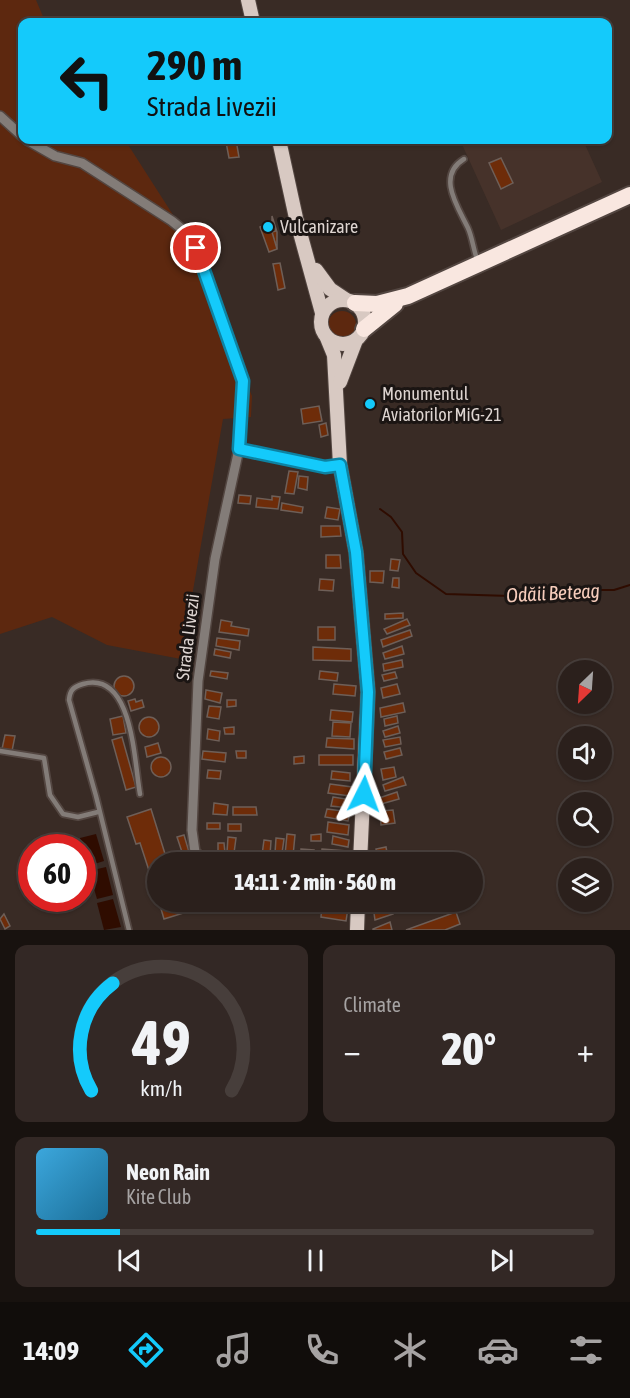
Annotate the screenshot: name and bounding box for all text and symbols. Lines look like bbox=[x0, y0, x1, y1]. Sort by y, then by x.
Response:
text: 290 m bbox=[147, 41, 242, 89]
icon: left bbox=[48, 42, 126, 120]
text: Strada Livezii bbox=[147, 91, 277, 122]
place label: Vulcanizare bbox=[280, 216, 358, 237]
marker: Vulcanizare bbox=[261, 220, 275, 234]
pin bbox=[170, 222, 221, 273]
icon: arrive bbox=[179, 231, 212, 264]
place label: Monumentul Aviatorilor MiG-21 bbox=[382, 383, 502, 425]
marker: Monumentul Aviatorilor MiG-21 bbox=[363, 397, 377, 411]
water label: Odăii Beteag bbox=[505, 579, 600, 606]
street label: Strada Livezii bbox=[172, 593, 203, 681]
north arrow bbox=[558, 660, 612, 714]
map controls bbox=[558, 660, 612, 912]
button: sound bbox=[558, 726, 612, 780]
position arrow bbox=[332, 762, 396, 826]
button: search bbox=[558, 792, 612, 846]
speed limit sign: 60 bbox=[18, 834, 96, 912]
button: layers bbox=[558, 858, 612, 912]
text: 14:11 · 2 min · 560 m bbox=[234, 869, 396, 895]
text: Climate bbox=[344, 993, 401, 1016]
text: 49 bbox=[131, 1007, 191, 1078]
text: 20° bbox=[441, 1023, 496, 1075]
text: − bbox=[344, 1031, 361, 1069]
text: + bbox=[577, 1031, 594, 1069]
text: km/h bbox=[140, 1076, 183, 1101]
text: Neon Rain bbox=[126, 1159, 210, 1185]
text: Kite Club bbox=[126, 1185, 191, 1208]
icon: previous bbox=[113, 1244, 146, 1277]
icon: pause bbox=[299, 1244, 332, 1277]
icon: next bbox=[485, 1244, 518, 1277]
icon: directions bbox=[125, 1329, 167, 1371]
icon: music bbox=[213, 1329, 255, 1371]
icon: phone bbox=[301, 1329, 343, 1371]
icon: climate bbox=[389, 1329, 431, 1371]
icon: car bbox=[477, 1329, 519, 1371]
icon: filters bbox=[565, 1329, 607, 1371]
text: 14:09 bbox=[23, 1335, 79, 1366]

